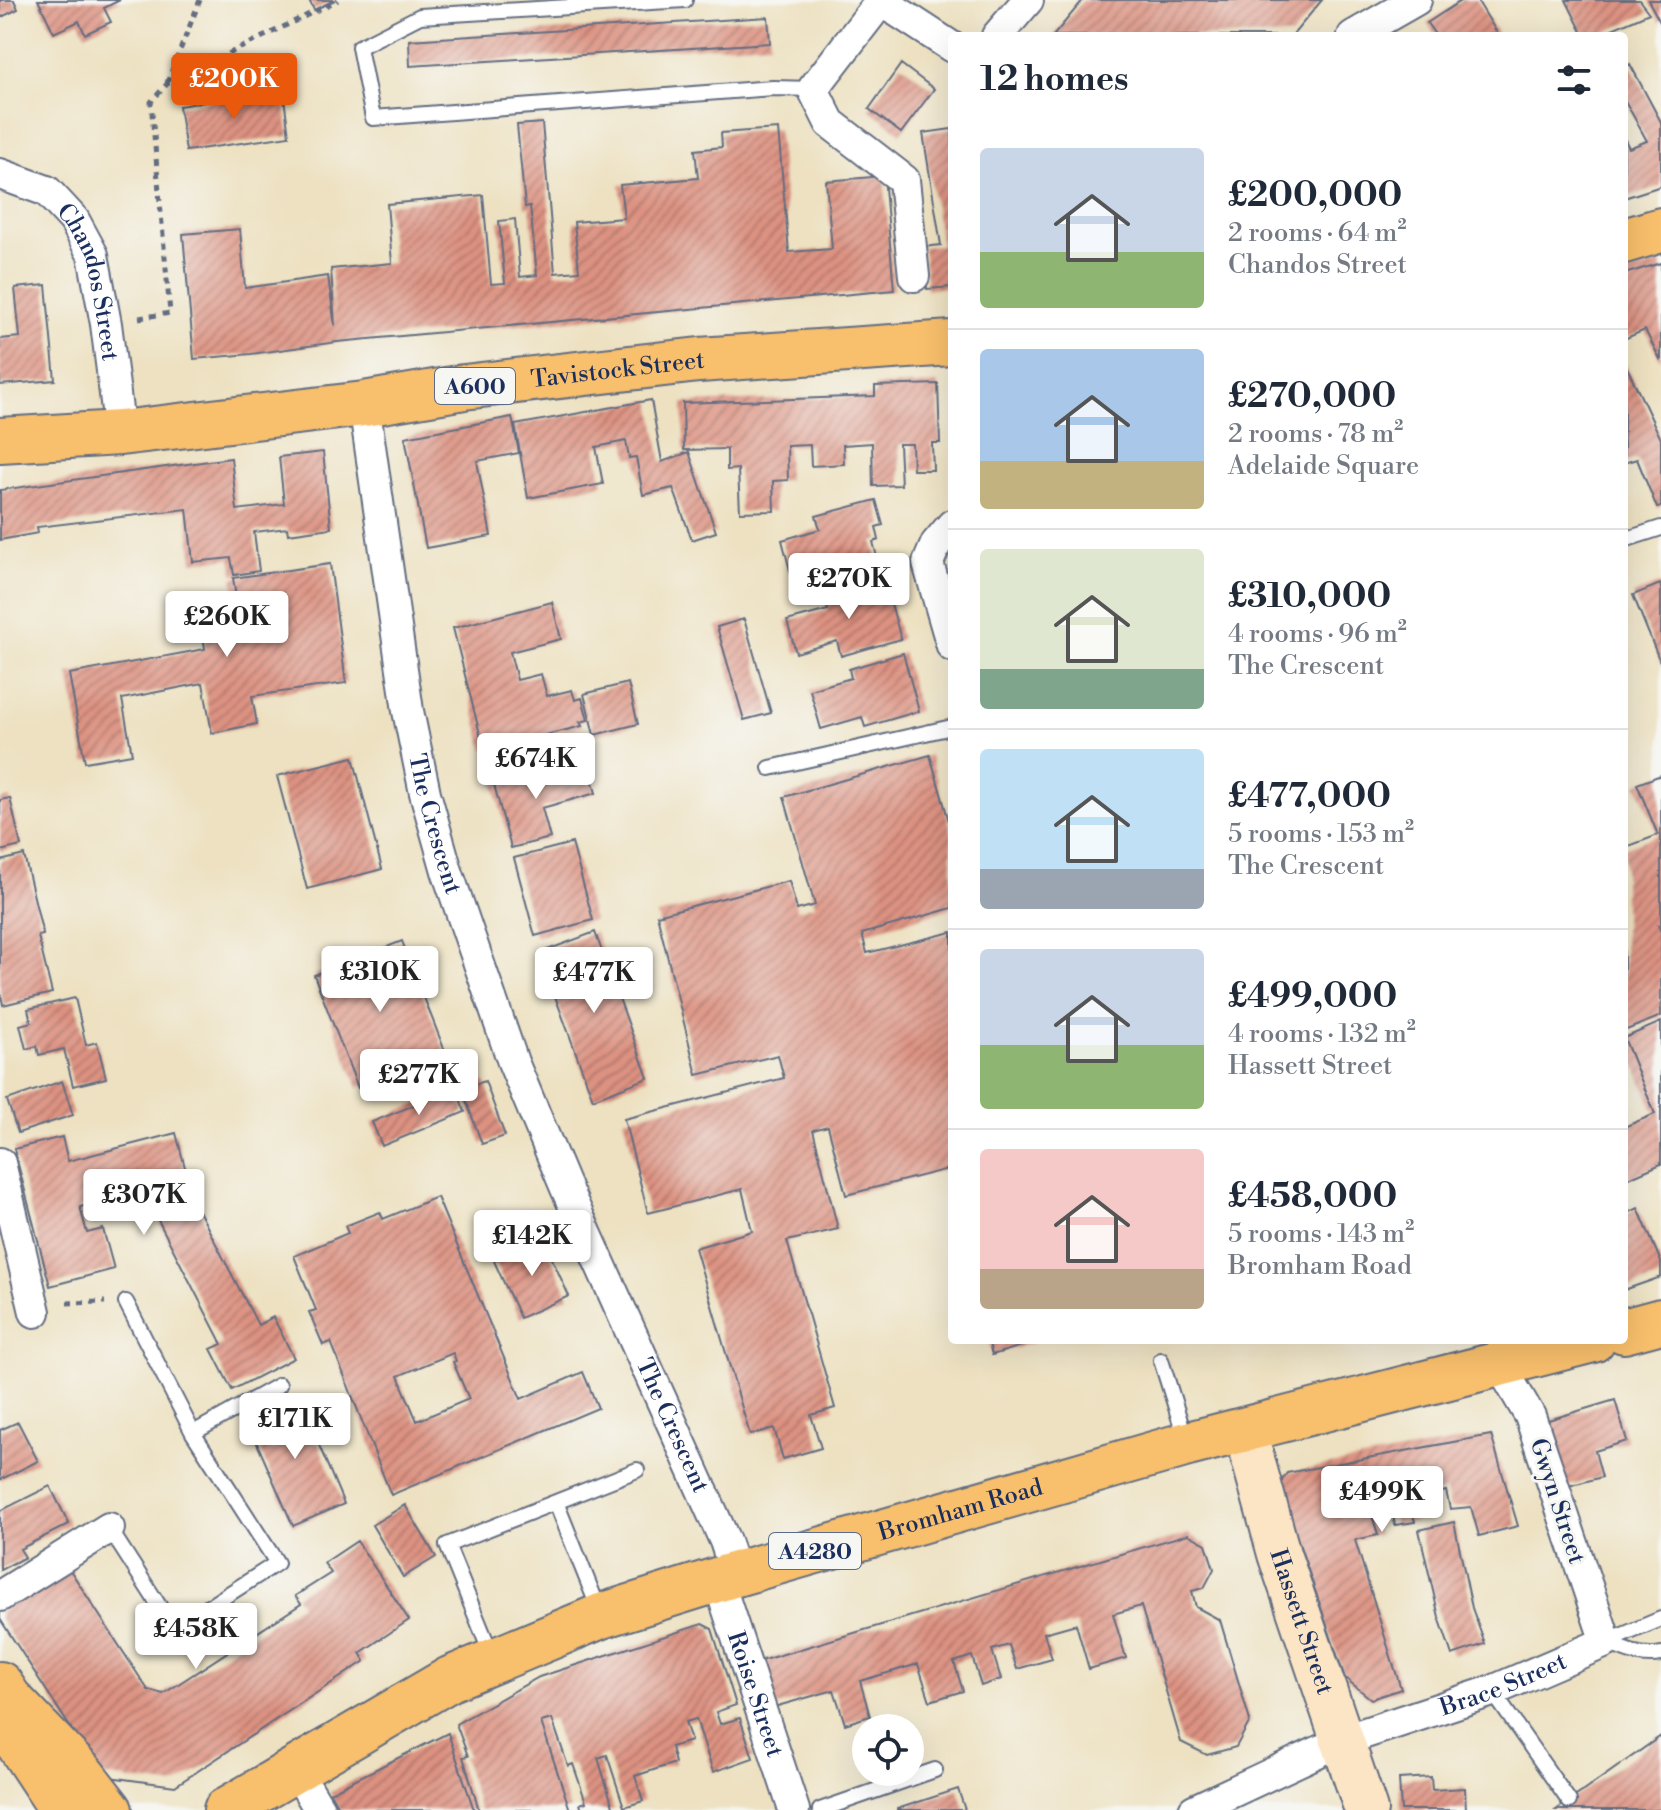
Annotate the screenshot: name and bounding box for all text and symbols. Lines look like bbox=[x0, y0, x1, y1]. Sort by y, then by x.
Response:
pin: £200K bbox=[178, 53, 290, 121]
icon: filters bbox=[1552, 58, 1596, 102]
text: 12 homes bbox=[980, 59, 1129, 101]
text: £200K bbox=[189, 63, 279, 95]
text: £200,000 bbox=[1228, 175, 1402, 217]
icon: home bbox=[1044, 180, 1140, 276]
street label: Chandos Street bbox=[50, 197, 125, 363]
text: 2 rooms · 64 m² bbox=[1228, 217, 1407, 249]
text: Chandos Street bbox=[1228, 249, 1407, 281]
street label: Tavistock Street bbox=[529, 346, 706, 395]
road number: A600 bbox=[435, 368, 515, 404]
text: £270,000 bbox=[1228, 376, 1396, 418]
icon: home bbox=[1044, 381, 1140, 477]
text: 2 rooms · 78 m² bbox=[1228, 418, 1403, 450]
text: Adelaide Square bbox=[1228, 450, 1419, 482]
pin: £270K bbox=[793, 553, 905, 621]
text: £270K bbox=[806, 563, 892, 595]
text: £310,000 bbox=[1228, 576, 1391, 618]
icon: home bbox=[1044, 581, 1140, 677]
pin: £260K bbox=[171, 591, 283, 659]
text: £260K bbox=[183, 601, 271, 633]
text: 4 rooms · 96 m² bbox=[1228, 618, 1407, 650]
text: The Crescent bbox=[1228, 650, 1384, 682]
pin: £674K bbox=[480, 733, 592, 801]
text: £674K bbox=[495, 743, 577, 775]
street label: The Crescent bbox=[401, 751, 468, 899]
text: £477,000 bbox=[1228, 776, 1391, 818]
icon: home bbox=[1044, 781, 1140, 877]
text: 5 rooms · 153 m² bbox=[1228, 818, 1414, 850]
text: The Crescent bbox=[1228, 850, 1384, 882]
pin: £310K bbox=[324, 946, 436, 1014]
pin: £477K bbox=[538, 947, 650, 1015]
text: £310K bbox=[339, 956, 421, 988]
text: £477K bbox=[553, 957, 635, 989]
text: £499,000 bbox=[1228, 976, 1397, 1018]
icon: home bbox=[1044, 981, 1140, 1077]
text: 4 rooms · 132 m² bbox=[1228, 1018, 1416, 1050]
pin: £277K bbox=[363, 1049, 475, 1117]
text: Hassett Street bbox=[1228, 1050, 1392, 1082]
text: £277K bbox=[378, 1059, 460, 1091]
pin: £307K bbox=[88, 1169, 200, 1237]
text: £458,000 bbox=[1228, 1176, 1397, 1218]
text: £307K bbox=[101, 1179, 187, 1211]
icon: home bbox=[1044, 1181, 1140, 1277]
pin: £142K bbox=[476, 1210, 588, 1278]
text: 5 rooms · 143 m² bbox=[1228, 1218, 1414, 1250]
text: £142K bbox=[492, 1220, 572, 1252]
text: Bromham Road bbox=[1228, 1250, 1412, 1282]
street label: The Crescent bbox=[629, 1354, 715, 1498]
pin: £171K bbox=[239, 1393, 351, 1461]
text: £171K bbox=[257, 1403, 333, 1435]
street label: Gwyn Street bbox=[1523, 1435, 1592, 1568]
pin: £499K bbox=[1326, 1466, 1438, 1534]
street label: Bromham Road bbox=[874, 1472, 1047, 1549]
text: £499K bbox=[1339, 1476, 1425, 1508]
road number: A4280 bbox=[769, 1533, 861, 1569]
street label: Hassett Street bbox=[1262, 1545, 1340, 1699]
pin: £458K bbox=[140, 1603, 252, 1671]
text: £458K bbox=[153, 1613, 239, 1645]
street label: Roise Street bbox=[720, 1628, 790, 1761]
street label: Brace Street bbox=[1435, 1647, 1572, 1724]
map controls bbox=[852, 1714, 924, 1786]
button: locate bbox=[852, 1714, 924, 1786]

